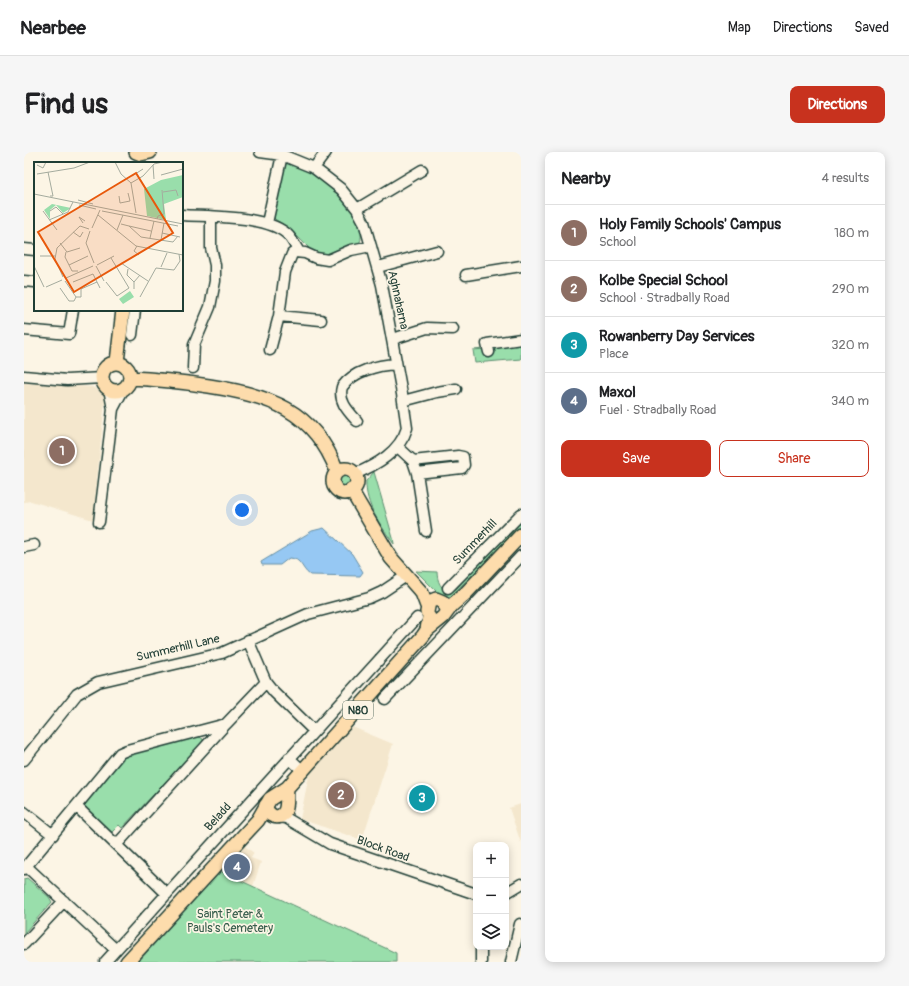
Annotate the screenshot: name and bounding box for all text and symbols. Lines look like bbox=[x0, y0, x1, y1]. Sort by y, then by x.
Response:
text: Nearbee bbox=[20, 16, 86, 40]
text: Map bbox=[728, 19, 751, 36]
text: Directions bbox=[773, 19, 832, 36]
text: Saved bbox=[854, 19, 889, 36]
button: Directions bbox=[790, 86, 885, 123]
text: Find us bbox=[24, 87, 108, 122]
inset map bbox=[34, 162, 183, 311]
text: Nearby bbox=[561, 168, 610, 189]
text: 4 results bbox=[822, 170, 869, 186]
text: Holy Family Schools' Campus bbox=[599, 215, 781, 234]
text: 1 bbox=[571, 225, 577, 241]
text: 180 m bbox=[834, 225, 869, 241]
text: School bbox=[599, 234, 636, 250]
street label: Aghnaharna bbox=[384, 269, 412, 331]
text: Kolbe Special School bbox=[599, 271, 728, 290]
text: 2 bbox=[570, 281, 578, 297]
text: 290 m bbox=[832, 281, 869, 297]
text: School · Stradbally Road bbox=[599, 290, 730, 306]
text: Rowanberry Day Services bbox=[599, 327, 755, 346]
text: 3 bbox=[570, 337, 578, 353]
text: 320 m bbox=[831, 337, 869, 353]
text: Place bbox=[599, 346, 628, 362]
text: Maxol bbox=[599, 383, 636, 402]
text: 4 bbox=[570, 393, 578, 409]
text: 340 m bbox=[831, 393, 869, 409]
text: Fuel · Stradbally Road bbox=[599, 402, 717, 418]
pin: 1 bbox=[49, 436, 75, 466]
button: Save bbox=[561, 440, 711, 477]
button: Share bbox=[719, 440, 869, 477]
your location bbox=[232, 500, 252, 520]
street label: Summerhill bbox=[450, 516, 501, 568]
street label: Summerhill Lane bbox=[135, 631, 221, 665]
road number: N80 bbox=[343, 701, 373, 719]
pin: 2 bbox=[328, 780, 354, 810]
pin: 3 bbox=[409, 783, 435, 813]
street label: Beladd bbox=[201, 800, 235, 834]
street label: Block Road bbox=[355, 833, 411, 865]
map controls bbox=[473, 842, 509, 950]
button: + bbox=[473, 842, 509, 878]
pin: 4 bbox=[224, 852, 250, 882]
button: − bbox=[473, 878, 509, 914]
park label: Saint Peter & Pauls's Cemetery bbox=[187, 907, 273, 936]
button: layers bbox=[473, 914, 509, 950]

